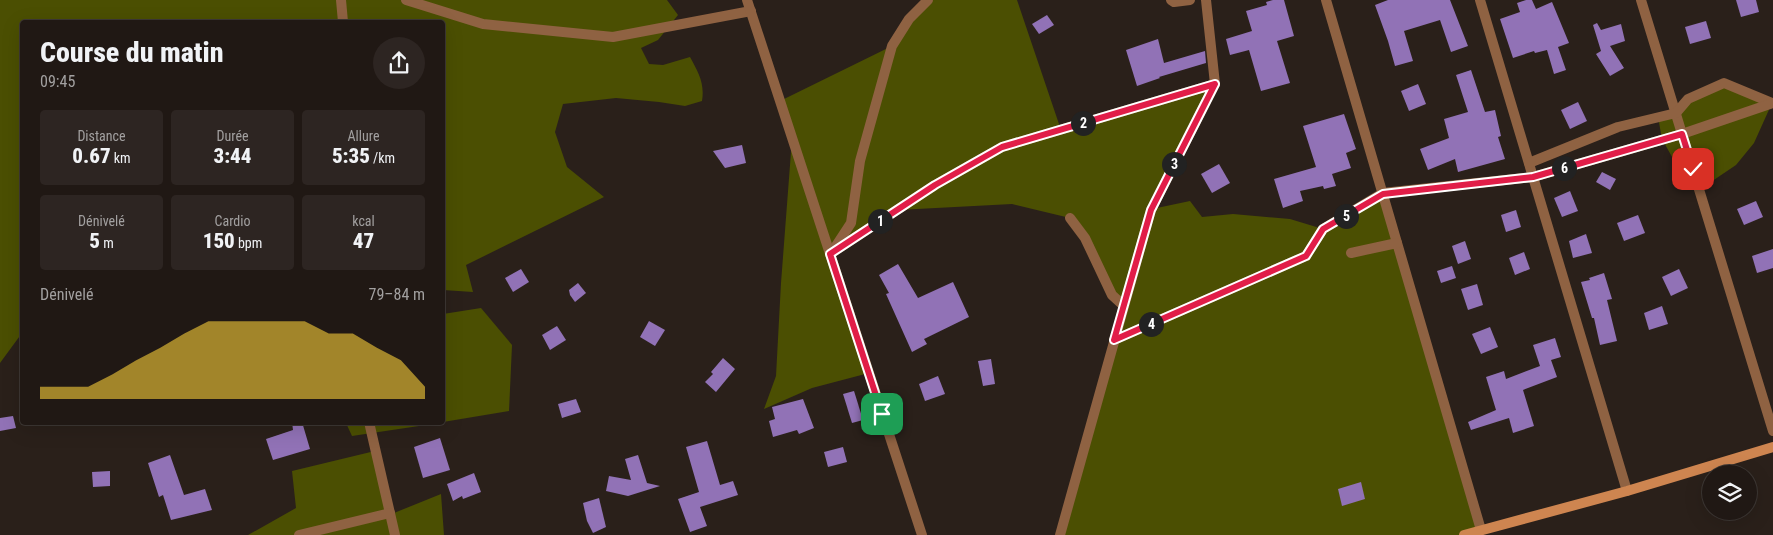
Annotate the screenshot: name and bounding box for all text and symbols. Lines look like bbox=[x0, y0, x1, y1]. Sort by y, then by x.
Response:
text: Course du matin bbox=[40, 36, 223, 69]
button: share bbox=[373, 37, 425, 89]
text: 09:45 bbox=[40, 72, 75, 91]
pin: 2 bbox=[1070, 110, 1096, 136]
text: 2 bbox=[1080, 115, 1087, 131]
text: Distance bbox=[77, 128, 126, 144]
text: Durée bbox=[216, 128, 249, 144]
text: Allure bbox=[348, 128, 379, 144]
text: 0.67 bbox=[72, 144, 111, 168]
text: 3:44 bbox=[214, 144, 251, 168]
text: 5:35 bbox=[332, 144, 370, 168]
pin bbox=[1672, 148, 1714, 190]
text: km bbox=[111, 150, 131, 166]
text: /km bbox=[370, 150, 395, 166]
pin: 3 bbox=[1162, 152, 1186, 176]
icon: check bbox=[1679, 155, 1707, 183]
text: 3 bbox=[1171, 156, 1178, 172]
pin: 6 bbox=[1552, 156, 1576, 180]
text: 6 bbox=[1561, 160, 1568, 176]
pin: 5 bbox=[1334, 204, 1358, 228]
pin: 1 bbox=[868, 208, 892, 234]
text: 5 bbox=[1343, 208, 1350, 224]
text: Dénivelé bbox=[78, 213, 125, 229]
text: Cardio bbox=[215, 213, 250, 229]
text: kcal bbox=[352, 213, 375, 229]
text: 1 bbox=[877, 213, 884, 229]
text: 5 bbox=[89, 229, 100, 253]
text: 150 bbox=[203, 229, 235, 253]
text: 47 bbox=[353, 229, 374, 253]
text: m bbox=[100, 235, 114, 251]
text: bpm bbox=[235, 235, 262, 251]
text: Dénivelé bbox=[40, 285, 93, 304]
text: 79–84 m bbox=[369, 285, 425, 304]
pin: 4 bbox=[1138, 312, 1164, 336]
text: 4 bbox=[1148, 316, 1155, 332]
pin bbox=[861, 393, 903, 435]
icon: arrive bbox=[868, 400, 896, 428]
map controls bbox=[1702, 465, 1757, 520]
button: layers bbox=[1702, 465, 1757, 520]

